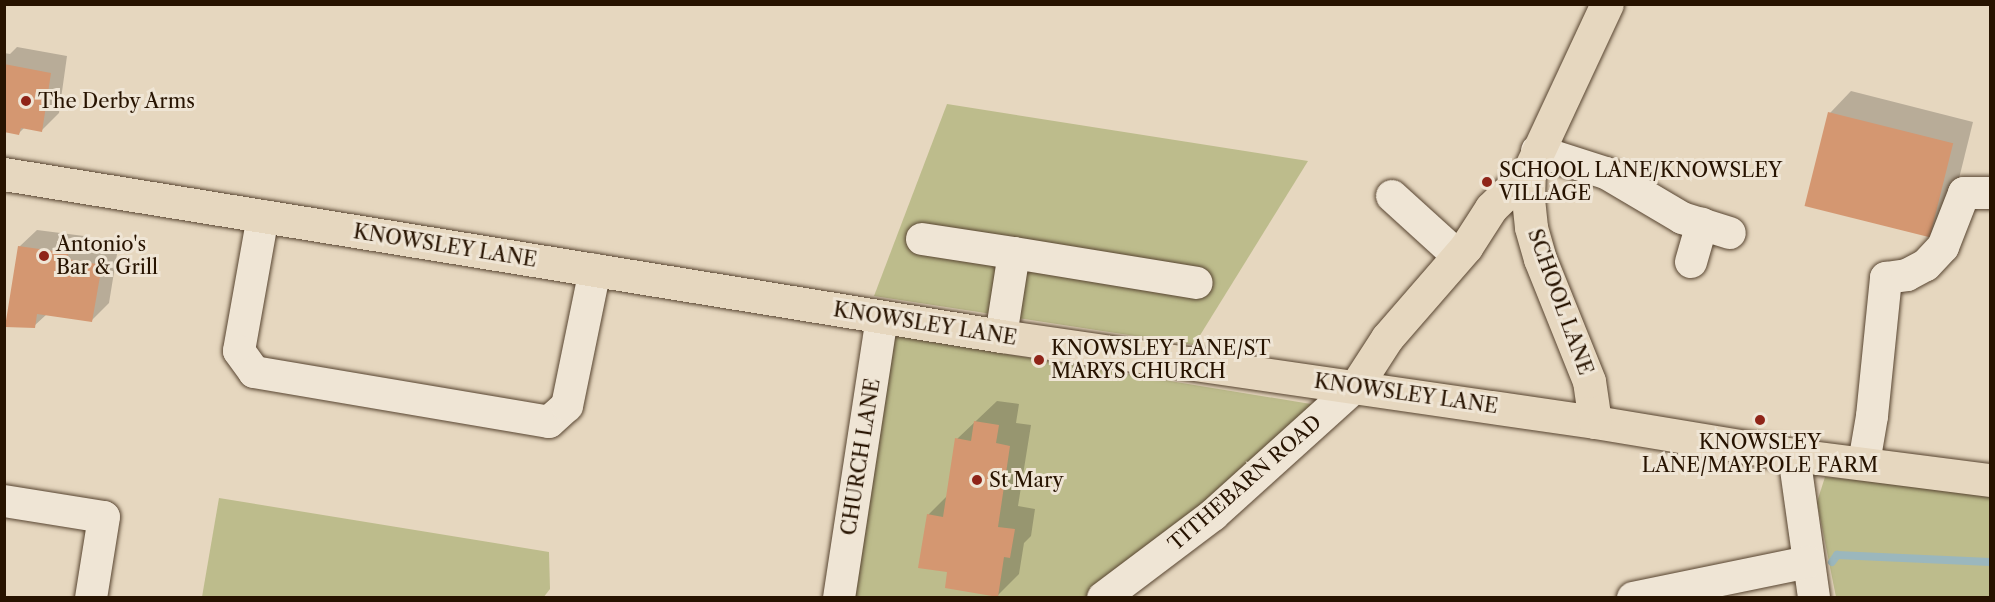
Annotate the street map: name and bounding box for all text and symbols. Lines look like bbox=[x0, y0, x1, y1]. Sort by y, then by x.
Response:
place label: The Derby Arms bbox=[38, 89, 197, 113]
marker: The Derby Arms bbox=[19, 94, 33, 108]
place label: SCHOOL LANE/KNOWSLEY VILLAGE bbox=[1499, 158, 1783, 205]
marker: SCHOOL LANE/KNOWSLEY VILLAGE bbox=[1480, 175, 1494, 189]
street label: KNOWSLEY LANE bbox=[351, 220, 539, 272]
street label: SCHOOL LANE bbox=[1522, 226, 1598, 378]
place label: Antonio's Bar & Grill bbox=[56, 232, 158, 279]
marker: Antonio's Bar & Grill bbox=[37, 249, 51, 263]
street label: KNOWSLEY LANE bbox=[831, 298, 1019, 350]
place label: KNOWSLEY LANE/ST MARYS CHURCH bbox=[1051, 336, 1271, 383]
marker: KNOWSLEY LANE/ST MARYS CHURCH bbox=[1032, 353, 1046, 367]
street label: KNOWSLEY LANE bbox=[1312, 369, 1500, 419]
street label: CHURCH LANE bbox=[837, 377, 885, 537]
street label: TITHEBARN ROAD bbox=[1164, 410, 1326, 556]
marker: KNOWSLEY LANE/MAYPOLE FARM bbox=[1753, 413, 1767, 427]
place label: KNOWSLEY LANE/MAYPOLE FARM bbox=[1642, 430, 1878, 477]
place label: St Mary bbox=[989, 468, 1064, 492]
marker: St Mary bbox=[970, 473, 984, 487]

